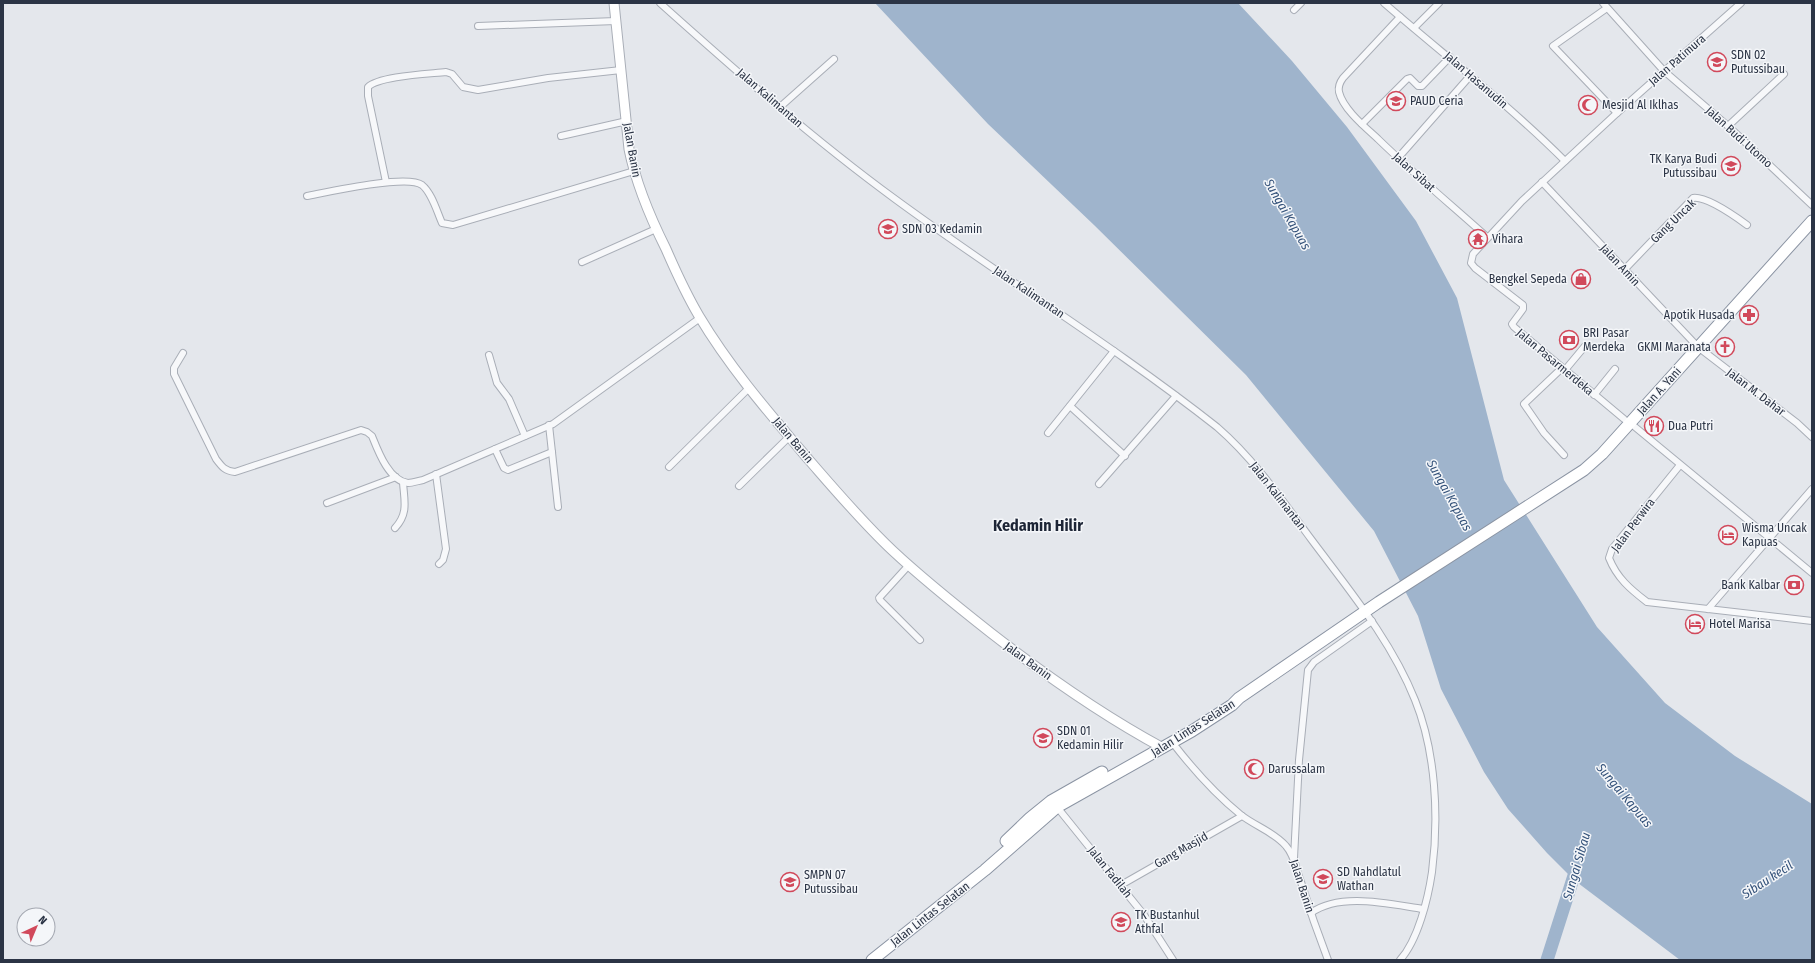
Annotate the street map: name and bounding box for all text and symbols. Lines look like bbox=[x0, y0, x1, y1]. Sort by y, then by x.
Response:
street label: Jalan Patimura bbox=[1646, 31, 1708, 89]
place label: SDN 02 Putussibau bbox=[1731, 48, 1785, 76]
street label: Jalan Hasanudin bbox=[1441, 49, 1511, 111]
school or university icon: SDN 02 Putussibau bbox=[1706, 51, 1728, 73]
street label: Jalan Kalimantan bbox=[734, 66, 806, 130]
school or university icon: PAUD Ceria bbox=[1385, 90, 1407, 112]
place label: PAUD Ceria bbox=[1410, 94, 1464, 108]
mosque icon: Mesjid Al Iklhas bbox=[1577, 94, 1599, 116]
place label: Mesjid Al Iklhas bbox=[1602, 98, 1678, 112]
street label: Jalan Budi Utomo bbox=[1703, 103, 1775, 171]
street label: Jalan Banin bbox=[620, 122, 644, 178]
street label: Jalan Sibat bbox=[1390, 149, 1438, 195]
place label: TK Karya Budi Putussibau bbox=[1650, 152, 1717, 180]
school or university icon: TK Karya Budi Putussibau bbox=[1720, 155, 1742, 177]
water label: Sungai Kapuas bbox=[1261, 175, 1314, 253]
street label: Gang Uncak bbox=[1647, 196, 1699, 246]
school or university icon: SDN 03 Kedamin bbox=[877, 218, 899, 240]
place label: SDN 03 Kedamin bbox=[902, 222, 982, 236]
temple icon: Vihara bbox=[1467, 228, 1489, 250]
place label: Vihara bbox=[1492, 232, 1523, 246]
street label: Jalan Amin bbox=[1597, 241, 1643, 289]
street label: Jalan Kalimantan bbox=[991, 263, 1067, 321]
shop icon: Bengkel Sepeda bbox=[1570, 268, 1592, 290]
place label: Bengkel Sepeda bbox=[1489, 272, 1567, 286]
pharmacy icon: Apotik Husada bbox=[1738, 304, 1760, 326]
place label: Apotik Husada bbox=[1664, 308, 1735, 322]
street label: Jalan Pasarmerdeka bbox=[1514, 326, 1597, 398]
place label: BRI Pasar Merdeka bbox=[1583, 326, 1629, 354]
bank icon: BRI Pasar Merdeka bbox=[1558, 329, 1580, 351]
church icon: GKMI Maranata bbox=[1714, 336, 1736, 358]
place label: GKMI Maranata bbox=[1637, 340, 1711, 354]
street label: Jalan A. Yani bbox=[1634, 364, 1684, 418]
street label: Jalan M. Dahar bbox=[1724, 365, 1789, 419]
street label: Jalan Banin bbox=[770, 414, 816, 466]
restaurant icon: Dua Putri bbox=[1643, 415, 1665, 437]
place label: Dua Putri bbox=[1668, 419, 1713, 433]
water label: Sungai Kapuas bbox=[1423, 456, 1476, 534]
street label: Jalan Kalimantan bbox=[1247, 459, 1309, 533]
street label: Jalan Perwira bbox=[1608, 495, 1658, 555]
district label: Kedamin Hilir bbox=[993, 516, 1083, 535]
place label: Wisma Uncak Kapuas bbox=[1742, 521, 1807, 549]
hotel icon: Wisma Uncak Kapuas bbox=[1717, 524, 1739, 546]
bank icon: Bank Kalbar bbox=[1783, 574, 1805, 596]
place label: Bank Kalbar bbox=[1721, 578, 1781, 592]
hotel icon: Hotel Marisa bbox=[1684, 613, 1706, 635]
place label: Hotel Marisa bbox=[1709, 617, 1771, 631]
street label: Jalan Banin bbox=[1002, 639, 1054, 683]
street label: Jalan Lintas Selatan bbox=[1148, 697, 1238, 759]
place label: SDN 01 Kedamin Hilir bbox=[1057, 724, 1124, 752]
school or university icon: SDN 01 Kedamin Hilir bbox=[1032, 727, 1054, 749]
mosque icon: Darussalam bbox=[1243, 758, 1265, 780]
water label: Sungai Kapuas bbox=[1593, 759, 1656, 831]
place label: Darussalam bbox=[1268, 762, 1325, 776]
street label: Gang Masjid bbox=[1152, 829, 1210, 871]
water label: Sungai Sibau bbox=[1559, 830, 1593, 903]
street label: Jalan Fadilah bbox=[1085, 843, 1135, 901]
water label: Sibau kecil bbox=[1738, 857, 1796, 902]
street label: Jalan Banin bbox=[1287, 858, 1317, 914]
place label: SD Nahdlatul Wathan bbox=[1337, 865, 1401, 893]
place label: SMPN 07 Putussibau bbox=[804, 868, 858, 896]
school or university icon: SD Nahdlatul Wathan bbox=[1312, 868, 1334, 890]
school or university icon: SMPN 07 Putussibau bbox=[779, 871, 801, 893]
street label: Jalan Lintas Selatan bbox=[888, 879, 972, 949]
north arrow bbox=[16, 907, 56, 947]
place label: TK Bustanhul Athfal bbox=[1135, 908, 1200, 936]
school or university icon: TK Bustanhul Athfal bbox=[1110, 911, 1132, 933]
text: N bbox=[36, 913, 49, 927]

